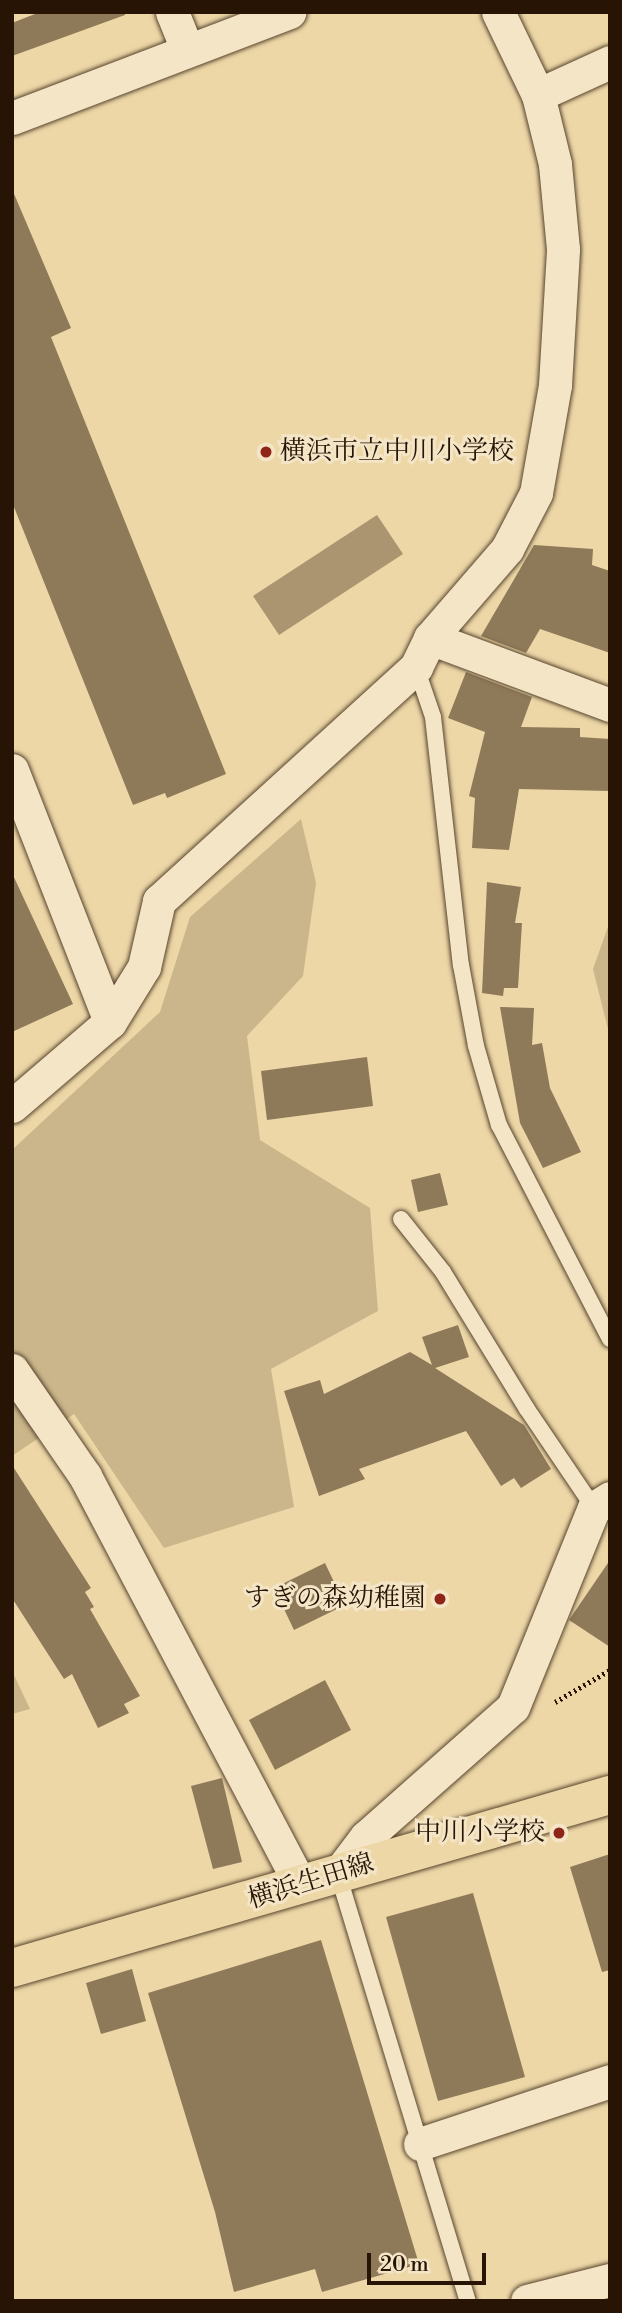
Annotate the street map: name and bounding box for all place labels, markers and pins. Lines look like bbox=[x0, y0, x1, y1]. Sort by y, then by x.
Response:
place label: 横浜市立中川小学校 bbox=[280, 436, 514, 468]
marker: 横浜市立中川小学校 bbox=[258, 444, 274, 460]
place label: すぎの森幼稚園 bbox=[244, 1583, 426, 1615]
marker: すぎの森幼稚園 bbox=[432, 1591, 448, 1607]
place label: 中川小学校 bbox=[415, 1817, 545, 1849]
marker: 中川小学校 bbox=[551, 1825, 567, 1841]

